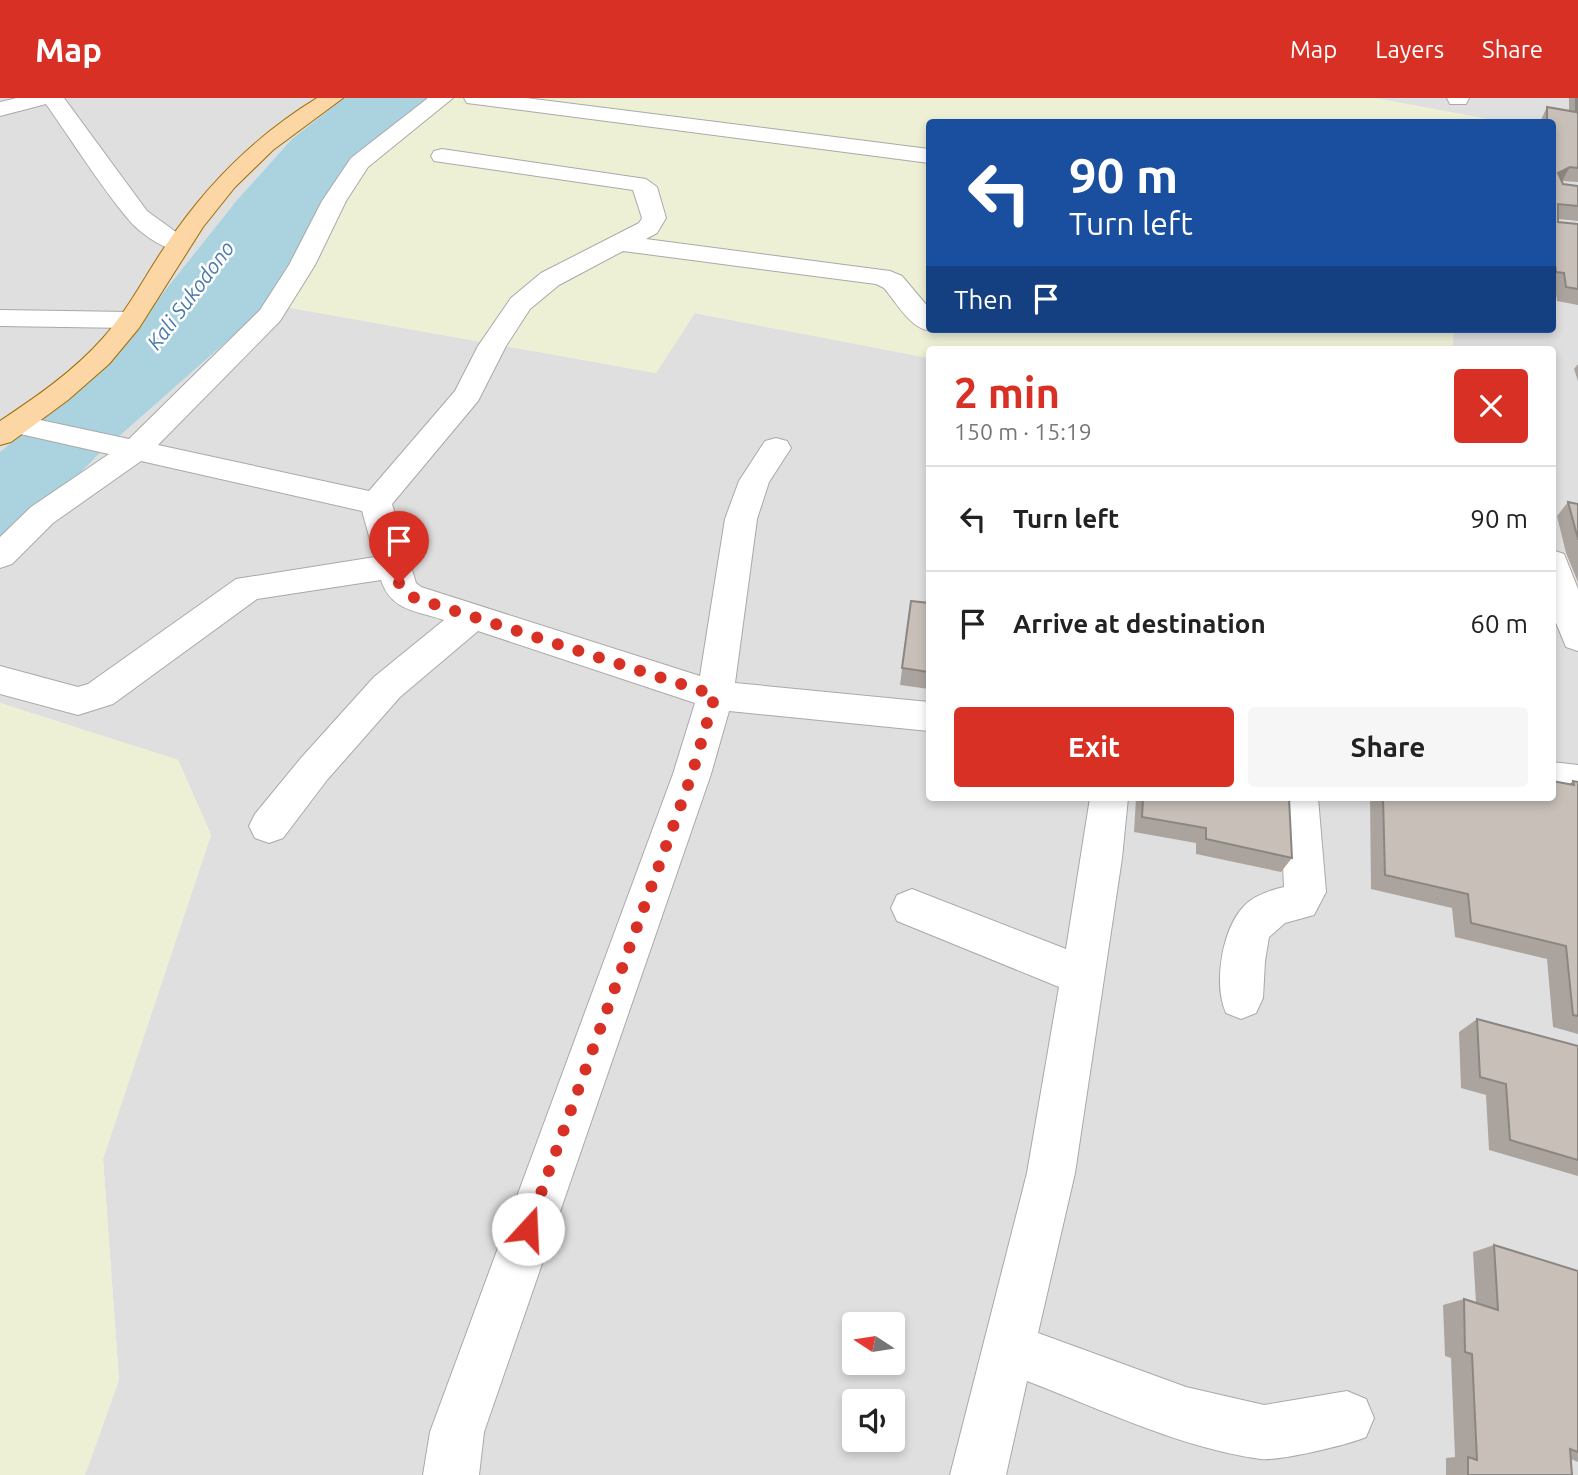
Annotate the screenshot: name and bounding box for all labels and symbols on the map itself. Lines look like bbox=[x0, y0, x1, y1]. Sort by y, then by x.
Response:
water label: Kali Sukodono bbox=[142, 236, 238, 354]
pin bbox=[369, 511, 429, 583]
position arrow bbox=[491, 1192, 565, 1266]
north arrow bbox=[842, 1312, 905, 1376]

